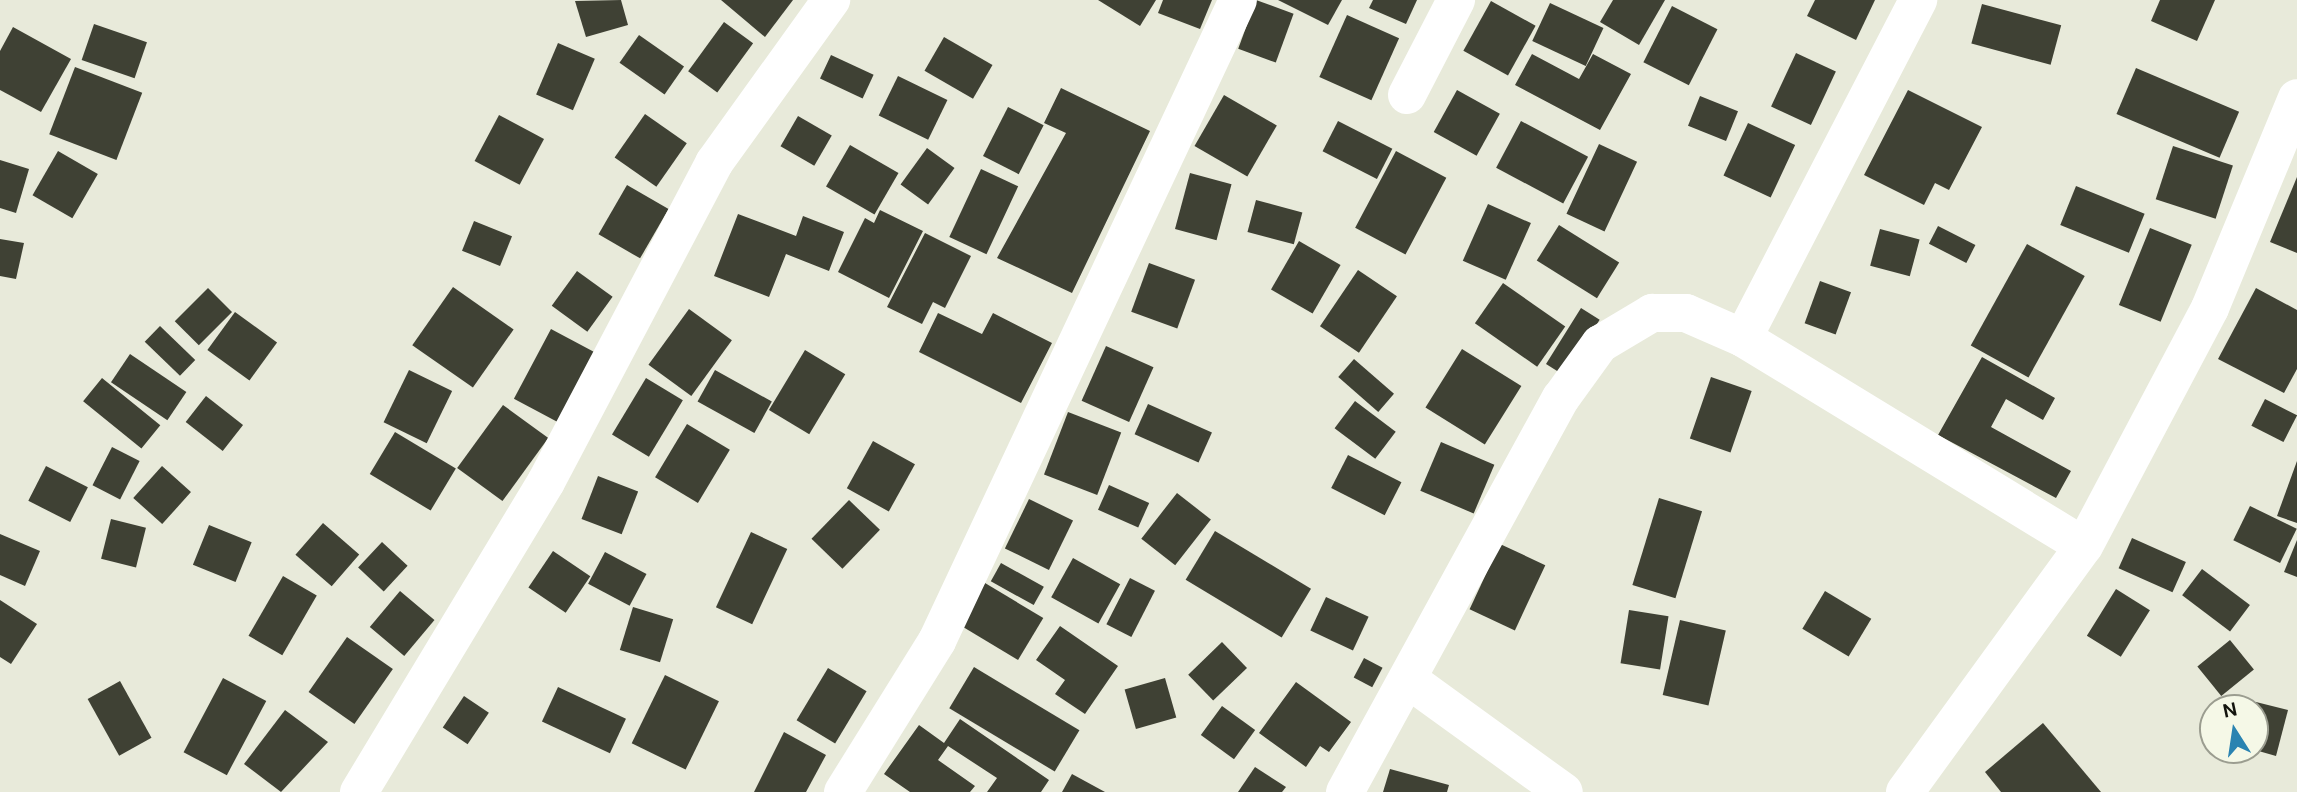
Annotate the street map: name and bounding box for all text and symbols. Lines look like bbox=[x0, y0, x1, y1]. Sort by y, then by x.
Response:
north arrow bbox=[2199, 694, 2269, 764]
text: N bbox=[2221, 696, 2239, 724]

